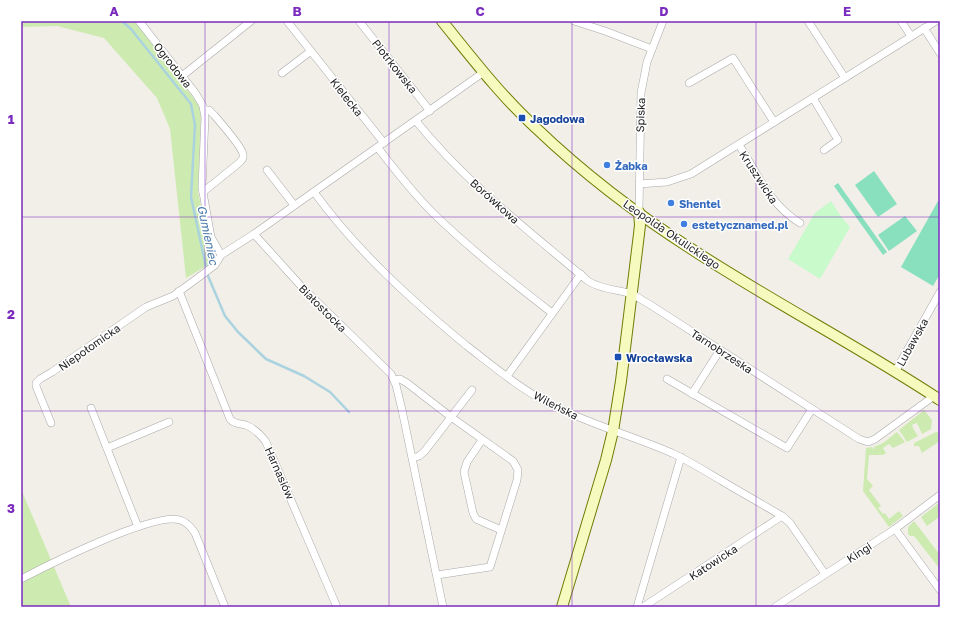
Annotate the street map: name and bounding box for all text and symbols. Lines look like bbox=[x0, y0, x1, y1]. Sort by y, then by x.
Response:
text: A bbox=[109, 3, 119, 19]
text: B bbox=[292, 3, 302, 19]
text: C bbox=[475, 3, 485, 19]
text: D bbox=[659, 3, 669, 19]
text: E bbox=[843, 3, 851, 19]
street label: Piotrkowska bbox=[370, 36, 420, 96]
street label: Ogrodowa bbox=[151, 40, 195, 90]
street label: Kielecka bbox=[328, 75, 366, 119]
street label: Spiska bbox=[633, 97, 647, 133]
text: 1 bbox=[8, 111, 15, 127]
place label: Jagodowa bbox=[530, 112, 585, 125]
marker: Jagodowa bbox=[517, 113, 527, 123]
street label: Kruszwicka bbox=[737, 148, 781, 206]
place label: Żabka bbox=[615, 159, 648, 172]
marker: Żabka bbox=[602, 160, 612, 170]
street label: Borówkowa bbox=[468, 176, 522, 226]
street label: Leopolda Okulickiego bbox=[621, 197, 723, 271]
place label: Shentel bbox=[679, 197, 721, 210]
marker: Shentel bbox=[666, 198, 676, 208]
water label: Gumieniec bbox=[194, 204, 222, 268]
place label: estetycznamed.pl bbox=[692, 218, 788, 231]
marker: estetycznamed.pl bbox=[679, 219, 689, 229]
street label: Białostocka bbox=[297, 282, 349, 334]
text: 2 bbox=[7, 306, 15, 322]
street label: Lubawska bbox=[894, 316, 930, 368]
street label: Niepołomicka bbox=[56, 321, 122, 373]
street label: Tarnobrzeska bbox=[689, 326, 755, 376]
place label: Wrocławska bbox=[626, 351, 692, 364]
marker: Wrocławska bbox=[613, 352, 623, 362]
street label: Wileńska bbox=[532, 388, 580, 422]
street label: Harnasiów bbox=[263, 445, 297, 501]
text: 3 bbox=[7, 500, 15, 516]
street label: Kingi bbox=[844, 539, 874, 565]
street label: Katowicka bbox=[687, 542, 739, 582]

